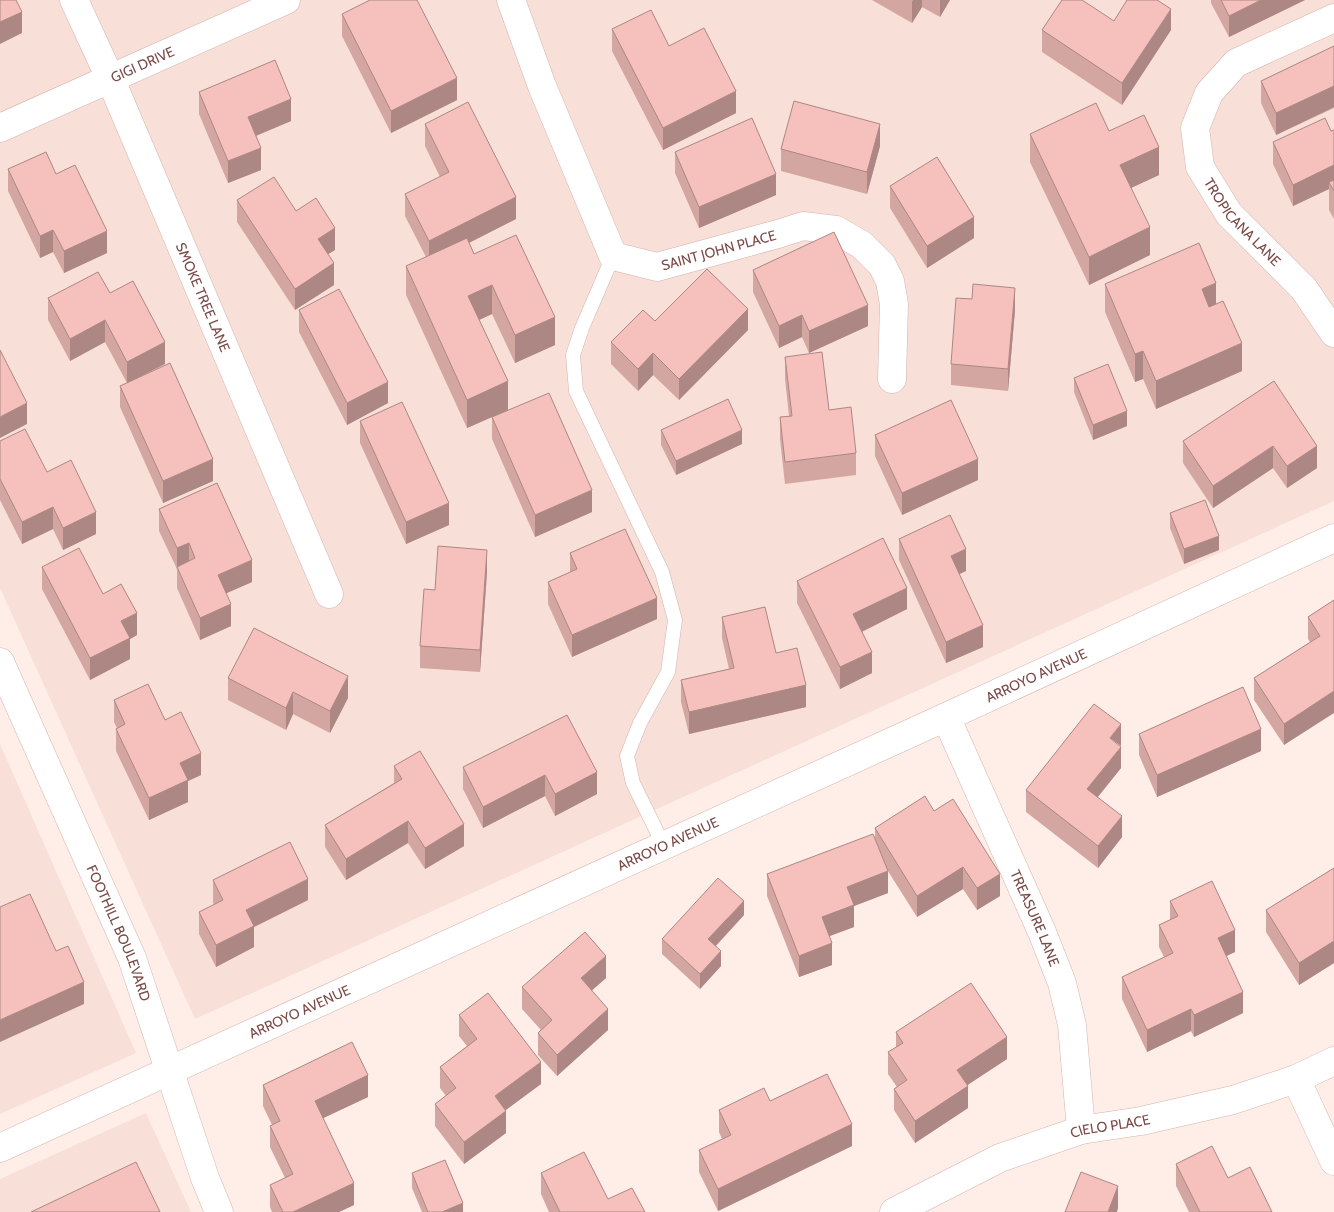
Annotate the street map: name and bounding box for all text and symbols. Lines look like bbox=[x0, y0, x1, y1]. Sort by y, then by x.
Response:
street label: GIGI DRIVE bbox=[108, 42, 177, 86]
street label: TROPICANA LANE bbox=[1200, 175, 1285, 270]
street label: SAINT JOHN PLACE bbox=[659, 226, 778, 274]
street label: SMOKE TREE LANE bbox=[172, 240, 234, 355]
street label: ARROYO AVENUE bbox=[983, 644, 1090, 706]
street label: ARROYO AVENUE bbox=[614, 813, 722, 875]
street label: FOOTHILL BOULEVARD bbox=[83, 862, 155, 1003]
street label: TREASURE LANE bbox=[1006, 867, 1064, 969]
street label: ARROYO AVENUE bbox=[246, 981, 353, 1042]
street label: CIELO PLACE bbox=[1068, 1110, 1152, 1142]

